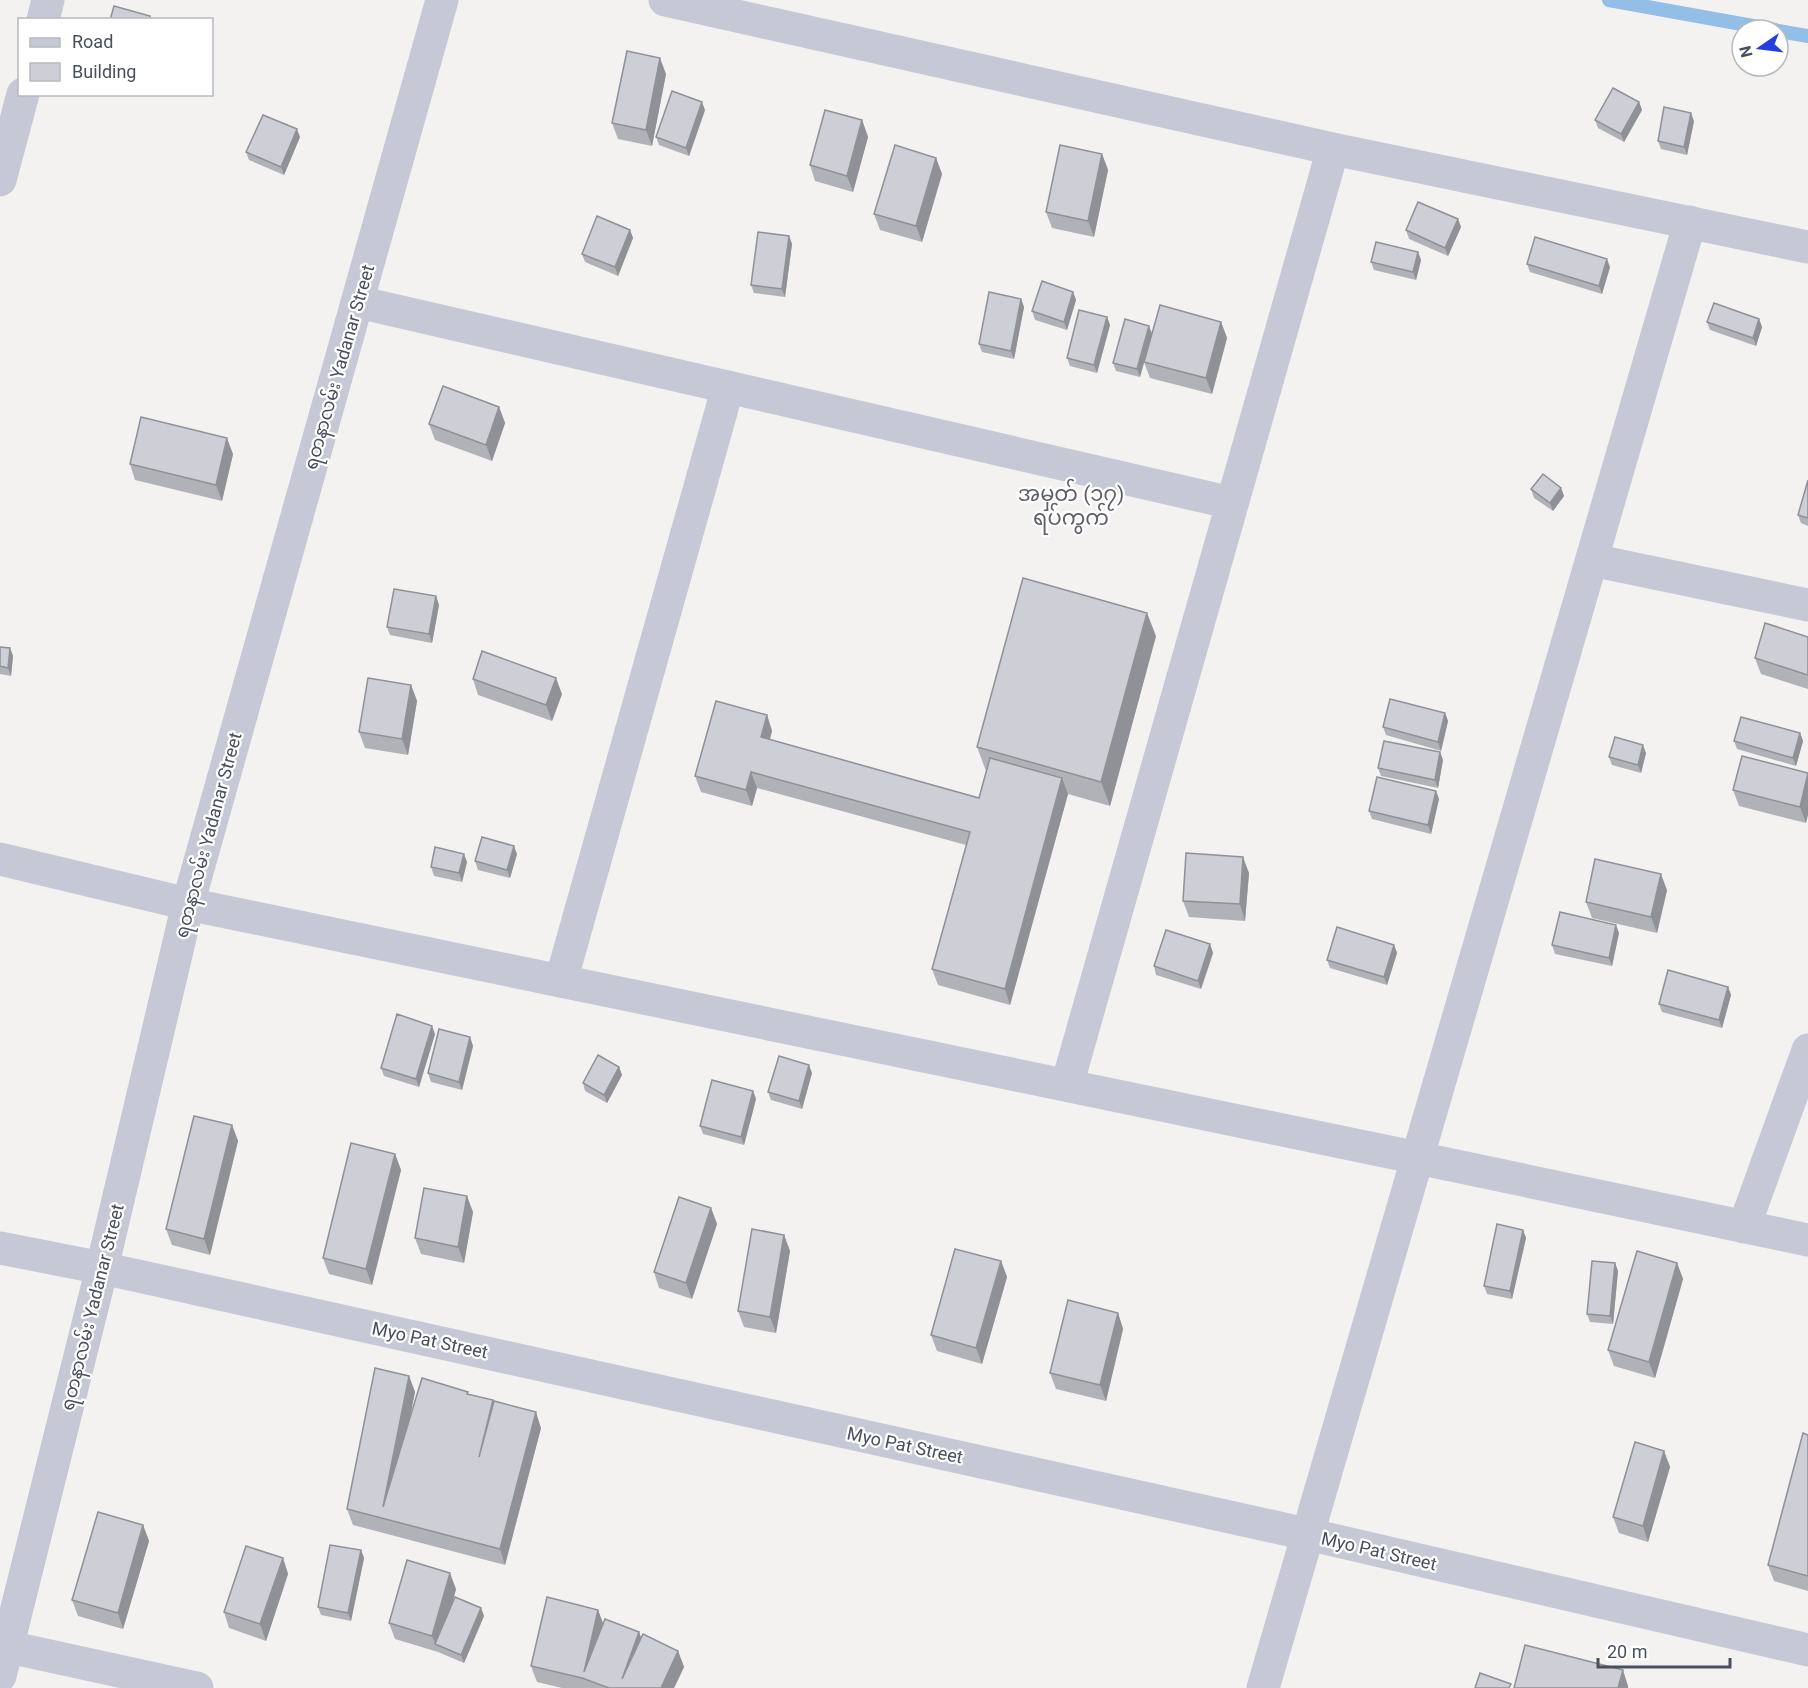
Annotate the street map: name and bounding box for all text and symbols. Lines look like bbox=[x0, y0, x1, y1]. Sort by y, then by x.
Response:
legend bbox=[18, 18, 213, 96]
north arrow bbox=[1730, 18, 1790, 78]
text: Road bbox=[72, 31, 113, 52]
text: N bbox=[1735, 44, 1757, 59]
text: Building bbox=[72, 61, 136, 82]
street label: ရတနာလမ်း Yadanar Street bbox=[298, 262, 383, 473]
district label: အမှတ် (၁၇) ရပ်ကွက် bbox=[1018, 478, 1124, 535]
street label: ရတနာလမ်း Yadanar Street bbox=[169, 729, 250, 941]
street label: ရတနာလမ်း Yadanar Street bbox=[54, 1201, 133, 1414]
street label: Myo Pat Street bbox=[370, 1317, 490, 1363]
street label: Myo Pat Street bbox=[845, 1422, 965, 1468]
street label: Myo Pat Street bbox=[1319, 1528, 1439, 1574]
scale bar bbox=[1598, 1631, 1730, 1669]
text: 20 m bbox=[1607, 1641, 1647, 1662]

